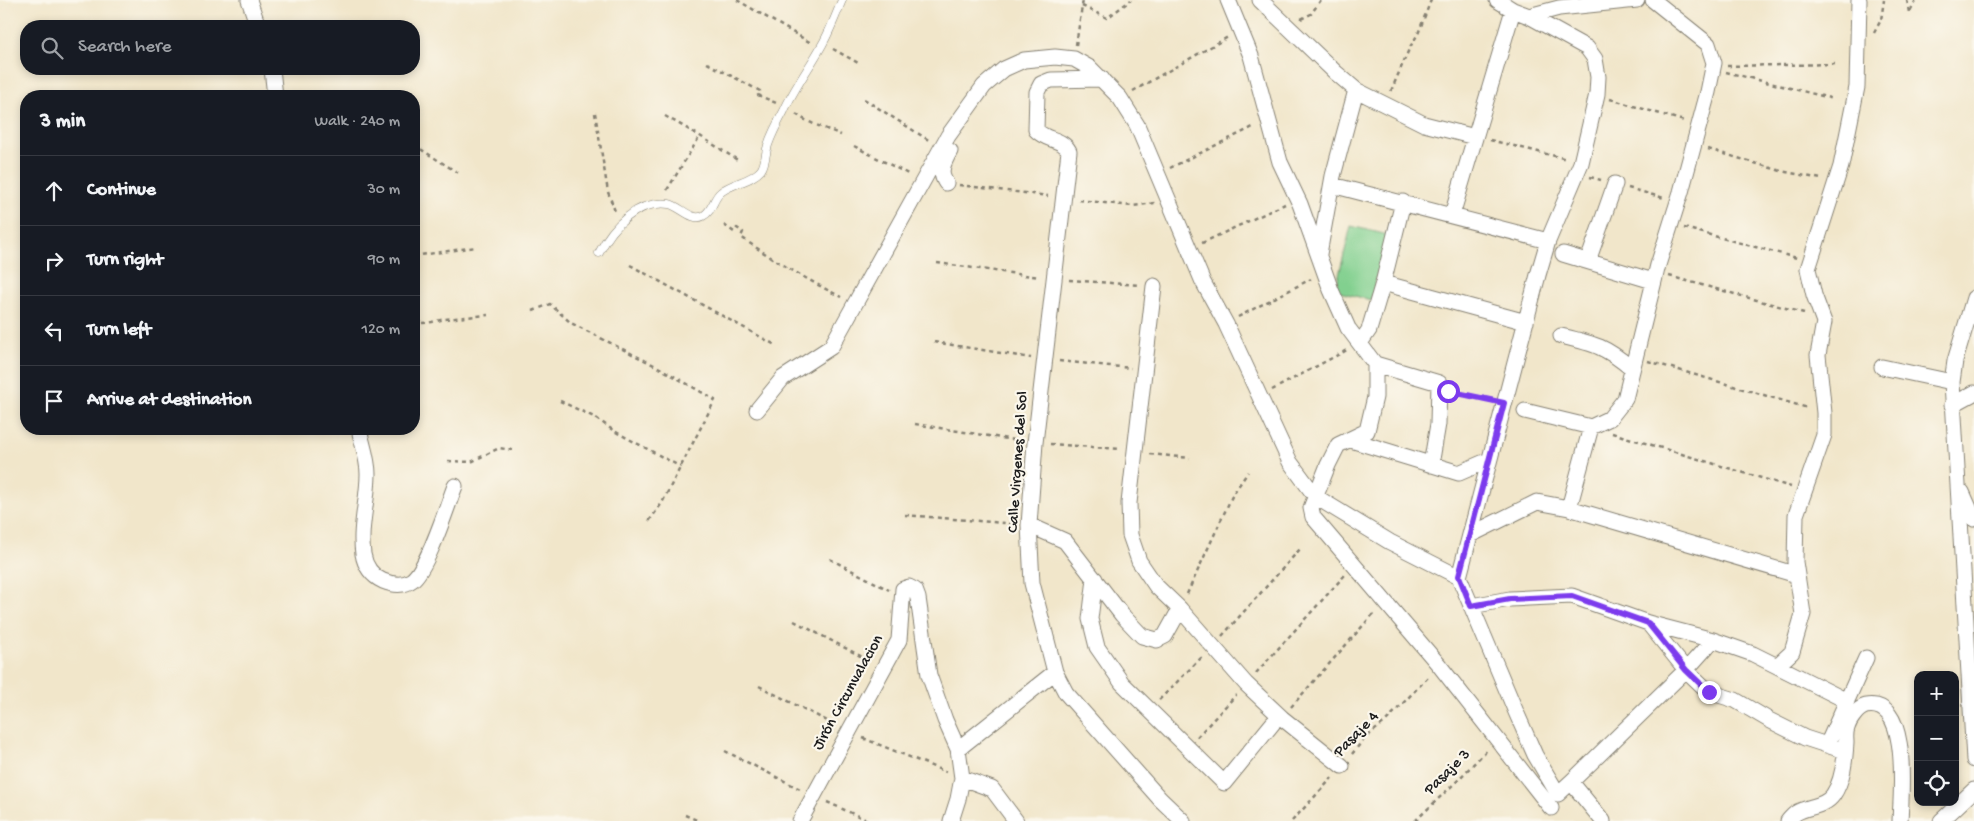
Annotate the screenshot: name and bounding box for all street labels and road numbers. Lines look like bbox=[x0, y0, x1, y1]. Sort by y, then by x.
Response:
street label: Calle Virgenes del Sol bbox=[1005, 391, 1033, 533]
street label: Jirón Circunvalacion bbox=[809, 632, 889, 754]
street label: Pasaje 4 bbox=[1330, 708, 1384, 763]
street label: Pasaje 3 bbox=[1420, 746, 1475, 801]

